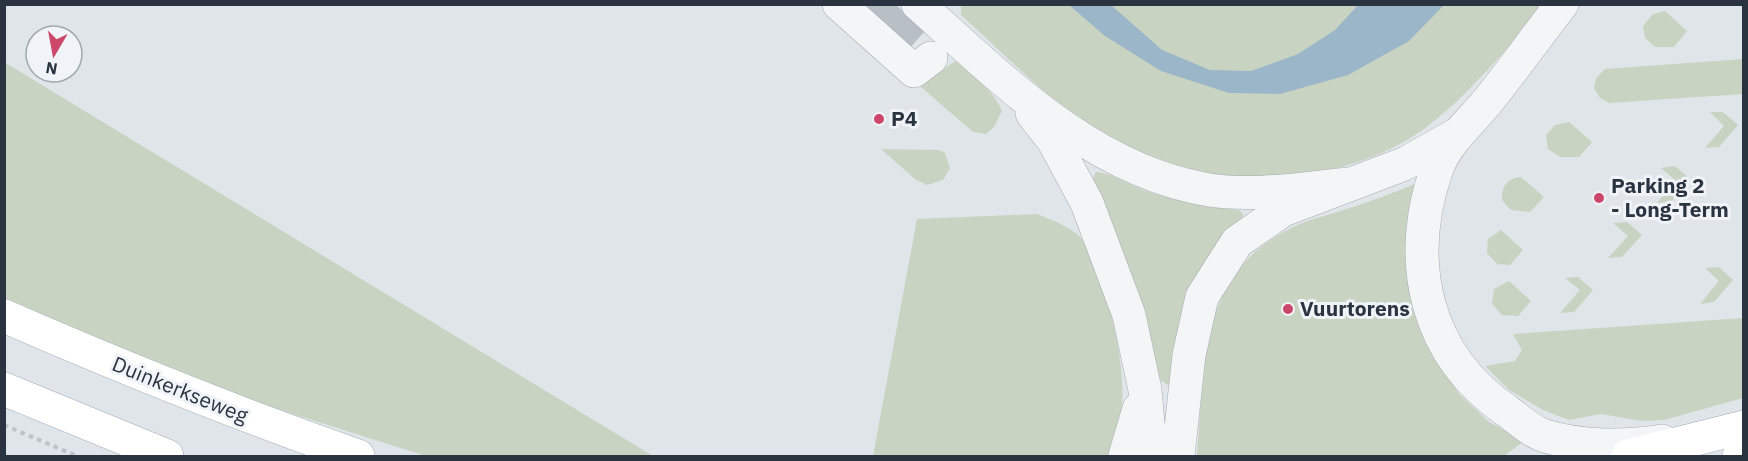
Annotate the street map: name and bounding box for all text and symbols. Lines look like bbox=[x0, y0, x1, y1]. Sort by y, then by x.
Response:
north arrow bbox=[24, 24, 84, 84]
text: N bbox=[44, 58, 59, 80]
place label: P4 bbox=[891, 104, 917, 132]
marker: P4 bbox=[872, 112, 886, 126]
place label: Parking 2 - Long-Term bbox=[1611, 171, 1729, 223]
marker: Parking 2 - Long-Term bbox=[1592, 191, 1606, 205]
place label: Vuurtorens bbox=[1300, 294, 1410, 322]
marker: Vuurtorens bbox=[1281, 302, 1295, 316]
street label: Duinkerkseweg bbox=[108, 349, 253, 429]

